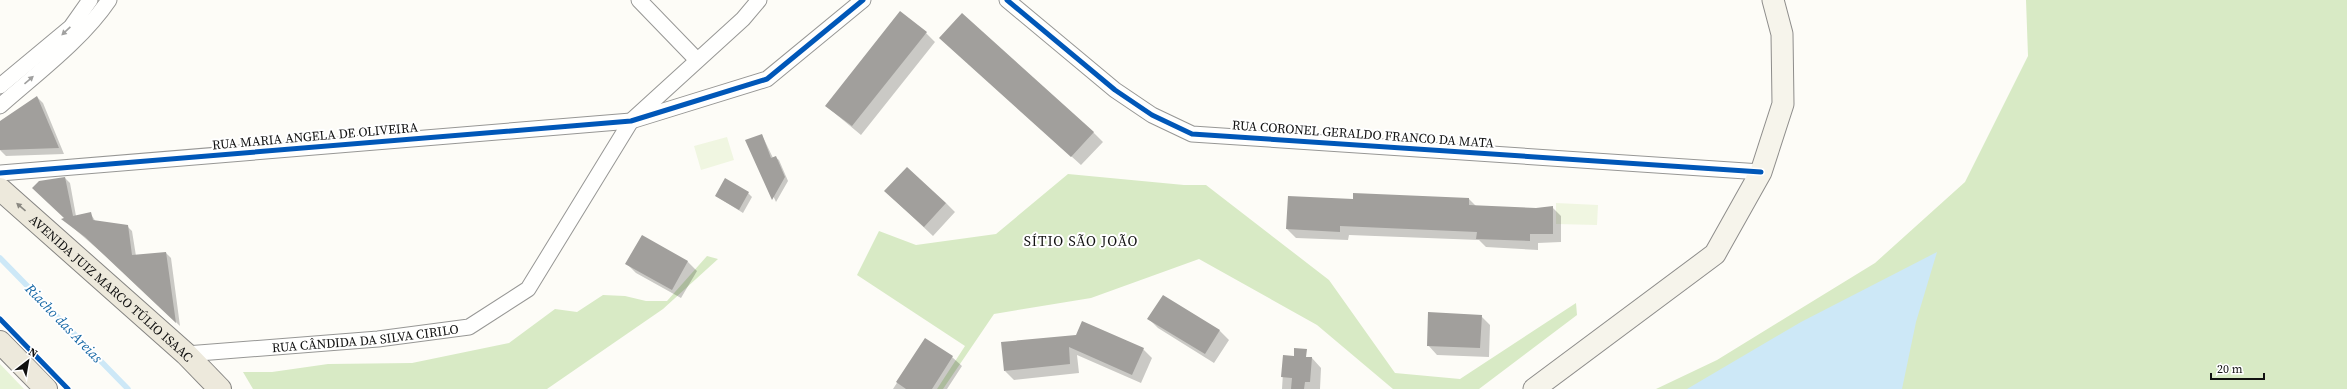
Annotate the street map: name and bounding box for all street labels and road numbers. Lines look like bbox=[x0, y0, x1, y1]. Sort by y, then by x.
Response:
street label: RUA CORONEL GERALDO FRANCO DA MATA bbox=[1231, 116, 1495, 152]
street label: RUA MARIA ANGELA DE OLIVEIRA bbox=[211, 118, 419, 153]
street label: AVENIDA JUIZ MARCO TÚLIO ISAAC bbox=[26, 211, 196, 365]
street label: RUA CÂNDIDA DA SILVA CIRILO bbox=[271, 320, 460, 356]

